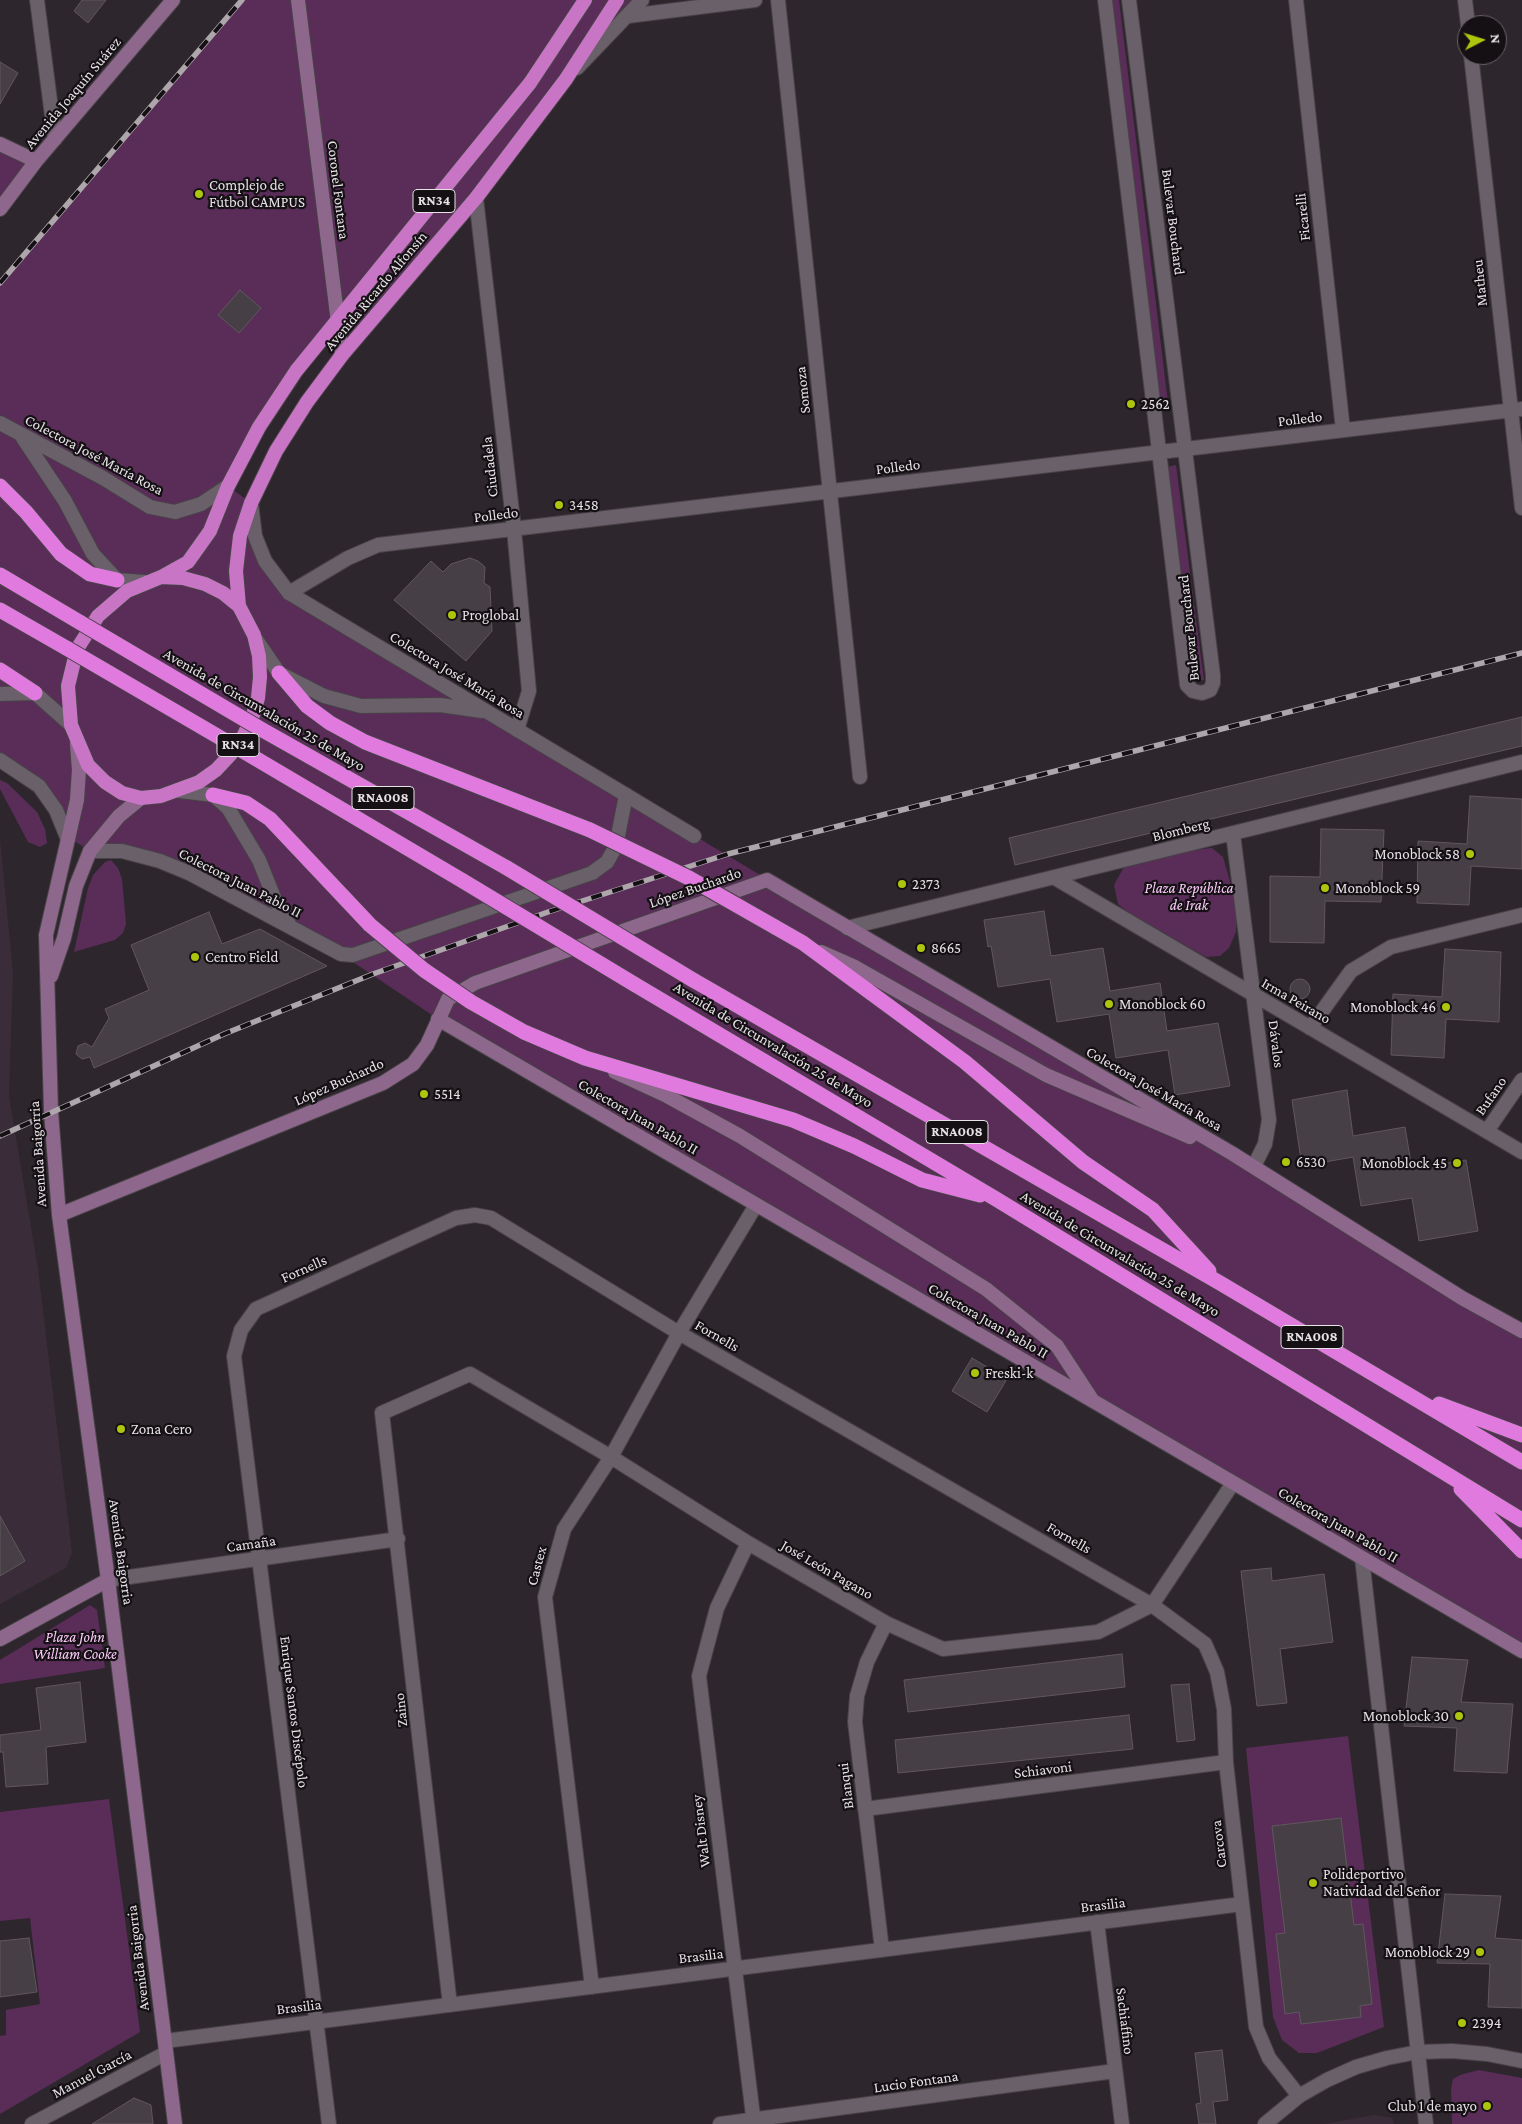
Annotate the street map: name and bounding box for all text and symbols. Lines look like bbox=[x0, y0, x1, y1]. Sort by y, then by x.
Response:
north arrow bbox=[1457, 15, 1507, 65]
street label: Avenida Joaquín Suárez bbox=[21, 33, 125, 153]
text: N bbox=[1488, 33, 1504, 44]
street label: Coronel Fontana bbox=[323, 140, 353, 240]
street label: Bulevar Bouchard bbox=[1158, 168, 1188, 276]
place label: Complejo de Fútbol CAMPUS bbox=[209, 176, 305, 211]
marker: Complejo de Fútbol CAMPUS bbox=[193, 188, 205, 200]
road number: RN34 bbox=[413, 190, 455, 212]
street label: Ficarelli bbox=[1292, 192, 1314, 242]
street label: Avenida Ricardo Alfonsín bbox=[321, 228, 431, 354]
street label: Matheu bbox=[1469, 259, 1491, 307]
street label: Somoza bbox=[792, 366, 814, 414]
place label: 2562 bbox=[1141, 395, 1170, 413]
marker: 2562 bbox=[1125, 398, 1137, 410]
street label: Polledo bbox=[1277, 407, 1323, 431]
street label: Colectora José María Rosa bbox=[22, 411, 166, 499]
street label: Ciudadela bbox=[478, 436, 502, 498]
street label: Polledo bbox=[875, 455, 921, 479]
place label: 3458 bbox=[569, 496, 599, 514]
marker: 3458 bbox=[553, 499, 565, 511]
street label: Polledo bbox=[473, 503, 519, 527]
street label: Bulevar Bouchard bbox=[1174, 574, 1204, 682]
place label: Proglobal bbox=[462, 606, 519, 624]
marker: Proglobal bbox=[446, 609, 458, 621]
street label: Colectora José María Rosa bbox=[386, 628, 528, 722]
street label: Avenida de Circunvalación 25 de Mayo bbox=[160, 645, 368, 775]
road number: RN34 bbox=[217, 734, 259, 756]
road number: RNA008 bbox=[352, 786, 414, 810]
street label: Blomberg bbox=[1151, 814, 1211, 846]
street label: Colectora Juan Pablo II bbox=[176, 844, 304, 922]
place label: Monoblock 58 bbox=[1374, 845, 1460, 863]
marker: Monoblock 58 bbox=[1464, 848, 1476, 860]
street label: López Buchardo bbox=[647, 864, 743, 912]
place label: 2373 bbox=[912, 875, 940, 893]
marker: 2373 bbox=[896, 878, 908, 890]
park label: Plaza República de Irak bbox=[1144, 879, 1234, 914]
place label: Monoblock 59 bbox=[1335, 879, 1420, 897]
marker: Monoblock 59 bbox=[1319, 882, 1331, 894]
place label: 8665 bbox=[931, 939, 961, 957]
marker: 8665 bbox=[915, 942, 927, 954]
place label: Centro Field bbox=[205, 948, 278, 966]
marker: Centro Field bbox=[189, 951, 201, 963]
street label: Irma Peirano bbox=[1258, 974, 1334, 1028]
street label: Avenida de Circunvalación 25 de Mayo bbox=[670, 978, 876, 1112]
place label: Monoblock 60 bbox=[1119, 995, 1206, 1013]
marker: Monoblock 60 bbox=[1103, 998, 1115, 1010]
place label: Monoblock 46 bbox=[1350, 998, 1436, 1016]
marker: Monoblock 46 bbox=[1440, 1001, 1452, 1013]
street label: Dávalos bbox=[1264, 1019, 1288, 1069]
street label: Colectora José María Rosa bbox=[1083, 1043, 1225, 1135]
street label: López Buchardo bbox=[291, 1054, 387, 1110]
street label: Bufano bbox=[1471, 1073, 1511, 1119]
street label: Colectora Juan Pablo II bbox=[575, 1075, 701, 1159]
place label: 5514 bbox=[434, 1085, 461, 1103]
marker: 5514 bbox=[418, 1088, 430, 1100]
street label: Avenida Baigorria bbox=[25, 1100, 51, 1208]
road number: RNA008 bbox=[926, 1120, 988, 1144]
place label: 6530 bbox=[1296, 1153, 1326, 1171]
place label: Monoblock 45 bbox=[1362, 1154, 1447, 1172]
marker: 6530 bbox=[1280, 1156, 1292, 1168]
marker: Monoblock 45 bbox=[1451, 1157, 1463, 1169]
street label: Avenida de Circunvalación 25 de Mayo bbox=[1017, 1187, 1223, 1321]
street label: Fornells bbox=[278, 1251, 330, 1287]
street label: Colectora Juan Pablo II bbox=[925, 1279, 1051, 1363]
street label: Fornells bbox=[692, 1316, 742, 1356]
road number: RNA008 bbox=[1281, 1325, 1343, 1348]
place label: Freski-k bbox=[985, 1364, 1034, 1382]
marker: Freski-k bbox=[969, 1367, 981, 1379]
place label: Zona Cero bbox=[131, 1420, 192, 1438]
marker: Zona Cero bbox=[115, 1423, 127, 1435]
street label: Colectora Juan Pablo II bbox=[1275, 1483, 1401, 1567]
street label: Avenida Baigorria bbox=[105, 1498, 137, 1606]
street label: Fornells bbox=[1044, 1518, 1094, 1558]
street label: Camaña bbox=[225, 1532, 277, 1556]
street label: José León Pagano bbox=[778, 1536, 876, 1604]
street label: Castex bbox=[523, 1544, 551, 1588]
park label: Plaza John William Cooke bbox=[33, 1628, 117, 1663]
street label: Enrique Santos Discépolo bbox=[276, 1635, 312, 1789]
street label: Zaino bbox=[390, 1692, 412, 1728]
place label: Monoblock 30 bbox=[1363, 1707, 1449, 1725]
marker: Monoblock 30 bbox=[1453, 1710, 1465, 1722]
street label: Schiavoni bbox=[1013, 1758, 1073, 1782]
street label: Blanqui bbox=[834, 1762, 858, 1810]
street label: Walt Disney bbox=[688, 1794, 714, 1868]
street label: Carcova bbox=[1207, 1819, 1231, 1869]
place label: Polideportivo Natividad del Señor bbox=[1323, 1865, 1441, 1900]
marker: Polideportivo Natividad del Señor bbox=[1307, 1877, 1319, 1889]
street label: Brasilia bbox=[1080, 1893, 1126, 1917]
street label: Avenida Baigorria bbox=[123, 1904, 153, 2012]
place label: Monoblock 29 bbox=[1385, 1943, 1470, 1961]
street label: Brasilia bbox=[678, 1944, 724, 1968]
marker: Monoblock 29 bbox=[1474, 1946, 1486, 1958]
street label: Sachiaffino bbox=[1112, 1987, 1138, 2055]
street label: Brasilia bbox=[276, 1995, 322, 2019]
place label: 2394 bbox=[1472, 2014, 1501, 2032]
marker: 2394 bbox=[1456, 2017, 1468, 2029]
street label: Manuel García bbox=[49, 2046, 135, 2102]
street label: Lucio Fontana bbox=[873, 2067, 959, 2097]
place label: Club 1 de mayo bbox=[1387, 2097, 1477, 2115]
marker: Club 1 de mayo bbox=[1481, 2100, 1493, 2112]

